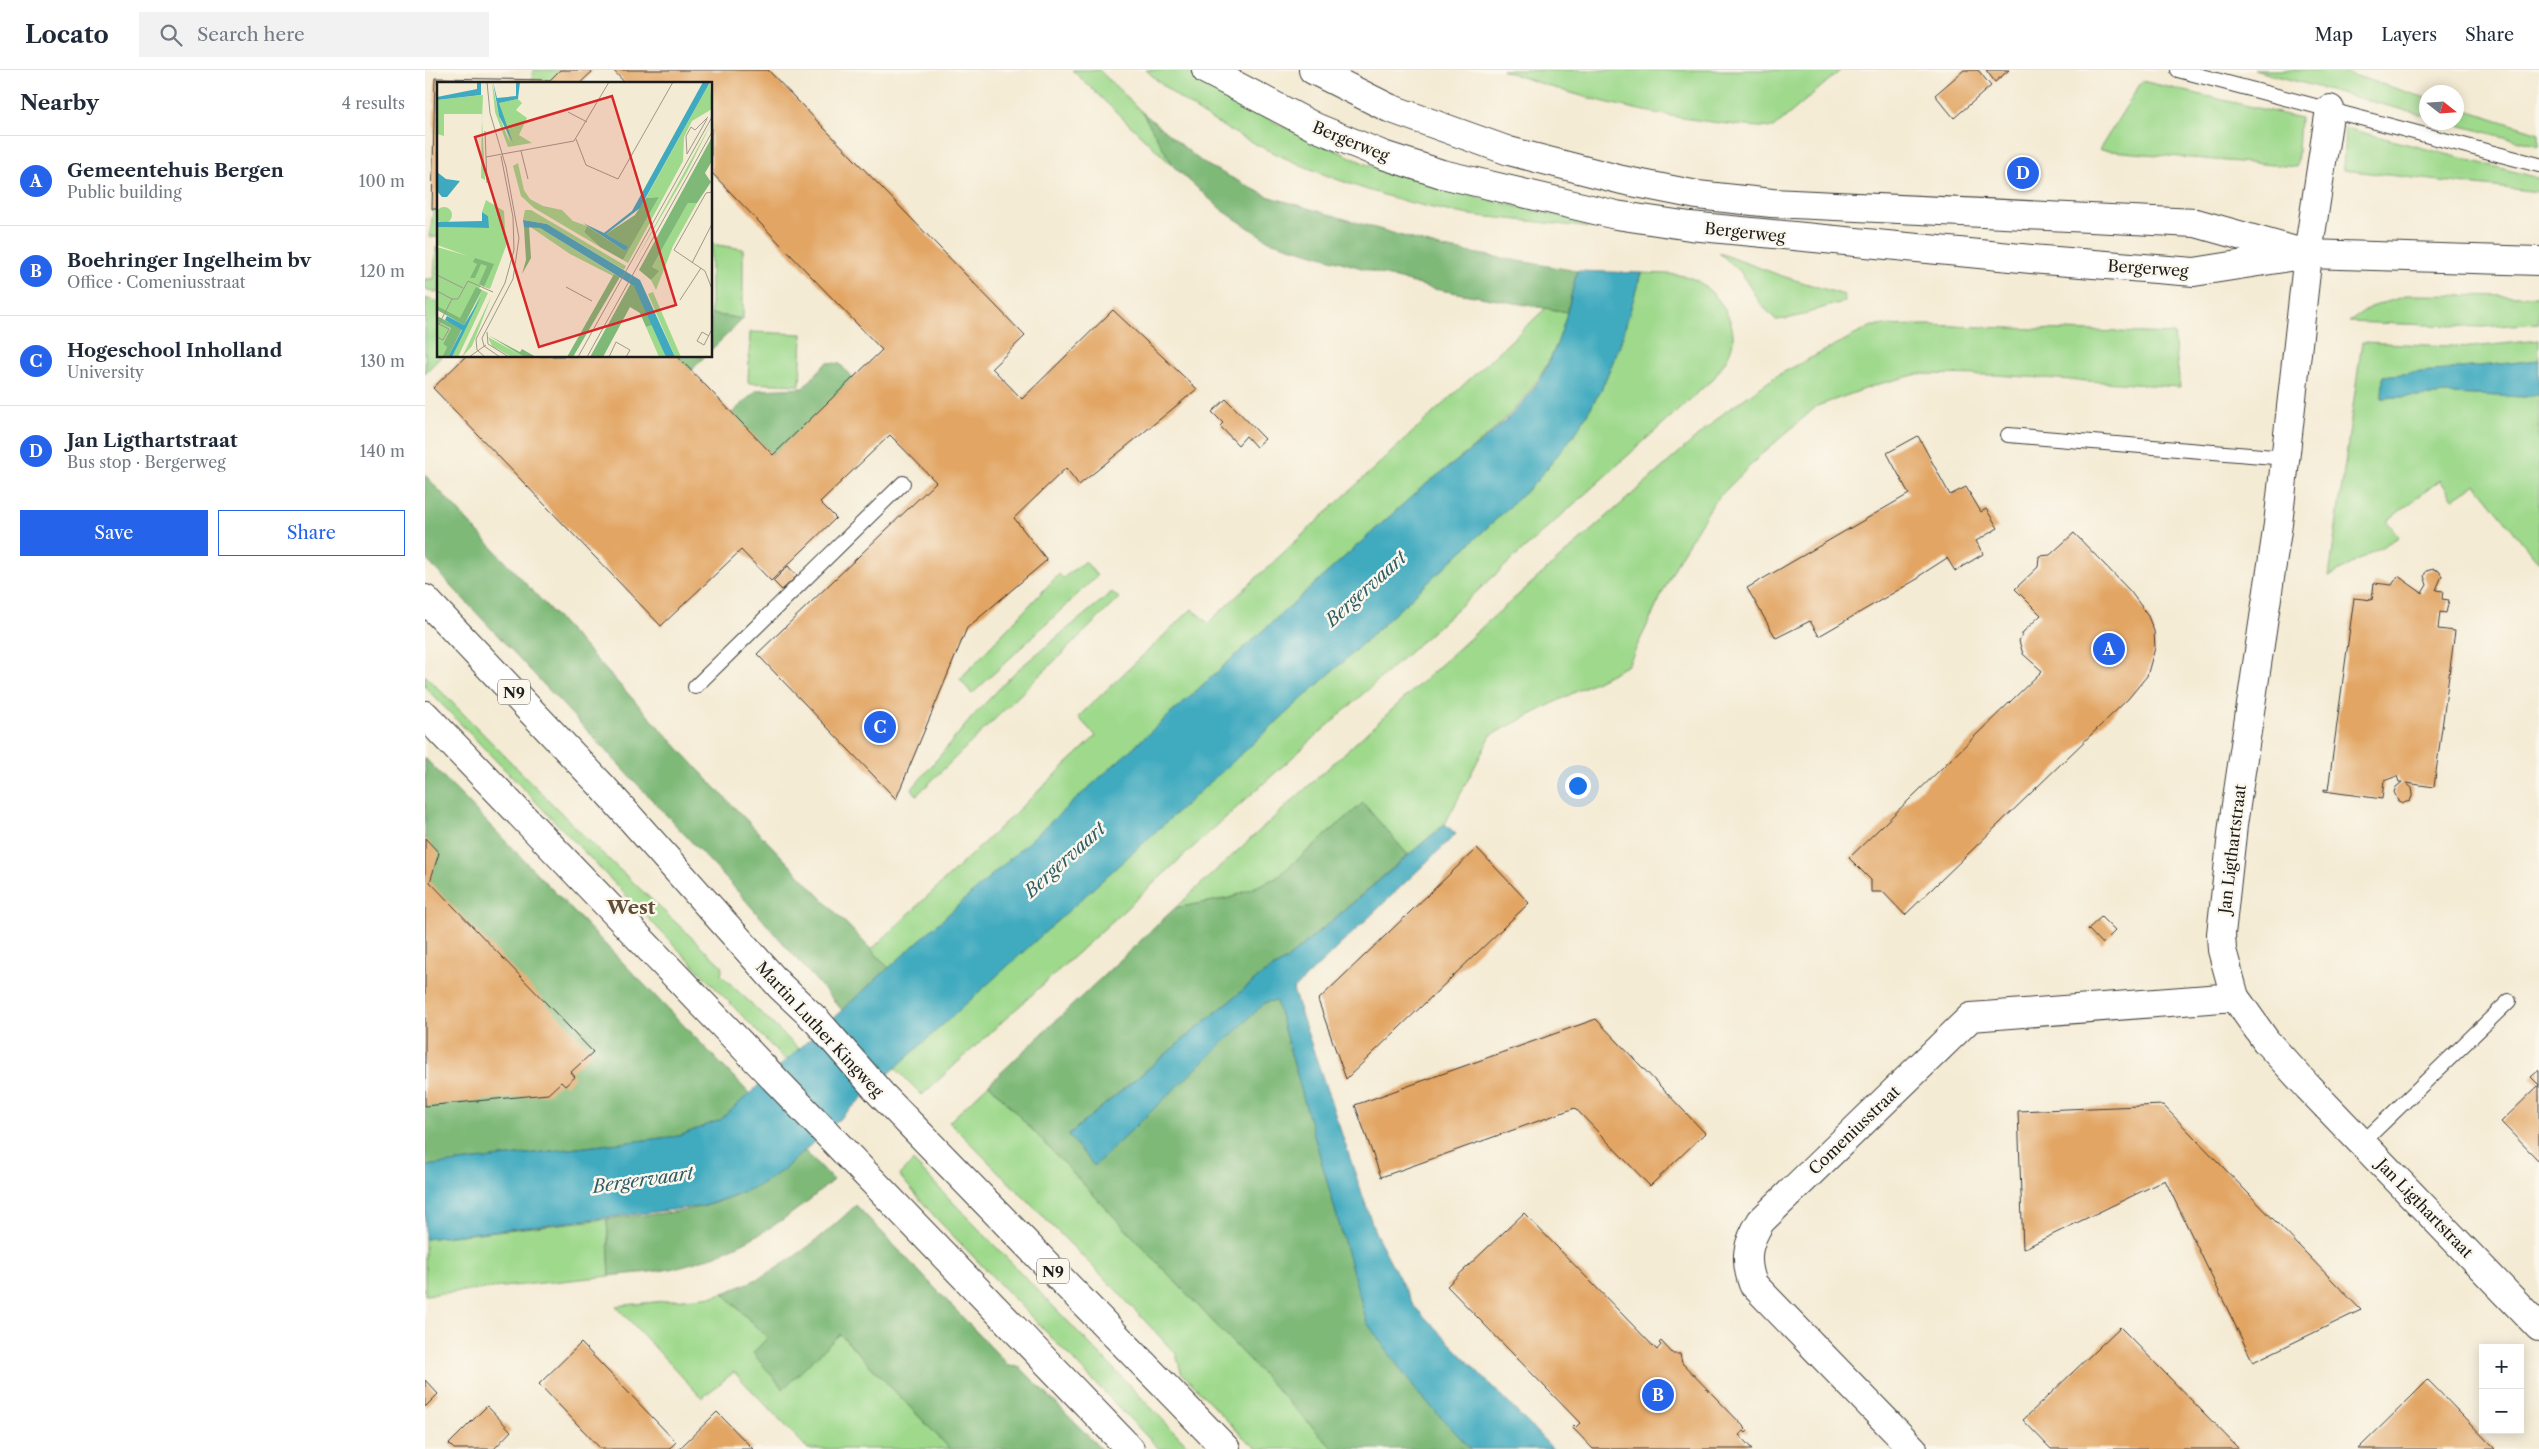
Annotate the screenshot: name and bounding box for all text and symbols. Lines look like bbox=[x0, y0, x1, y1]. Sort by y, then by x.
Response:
search box bbox=[139, 12, 489, 57]
text: Locato bbox=[25, 20, 109, 49]
icon: search bbox=[157, 21, 185, 49]
text: Search here bbox=[197, 23, 305, 46]
text: Map bbox=[2315, 24, 2353, 46]
text: Layers bbox=[2381, 24, 2437, 46]
text: Share bbox=[2465, 24, 2514, 46]
inset map bbox=[437, 82, 713, 358]
north arrow bbox=[2419, 85, 2464, 130]
text: Nearby bbox=[20, 90, 99, 115]
text: 4 results bbox=[342, 93, 405, 113]
street label: Bergerweg bbox=[1310, 117, 1393, 166]
pin: D bbox=[2007, 154, 2039, 192]
text: Gemeentehuis Bergen bbox=[67, 159, 284, 182]
text: A bbox=[30, 171, 42, 191]
text: 100 m bbox=[359, 171, 405, 191]
text: Public building bbox=[67, 182, 182, 202]
street label: Bergerweg bbox=[1704, 218, 1787, 246]
text: Boehringer Ingelheim bv bbox=[67, 249, 311, 272]
street label: Bergerweg bbox=[2107, 255, 2190, 281]
text: B bbox=[30, 261, 42, 281]
text: 120 m bbox=[360, 261, 405, 281]
text: Office · Comeniusstraat bbox=[67, 272, 246, 292]
text: Hogeschool Inholland bbox=[67, 339, 282, 362]
text: C bbox=[30, 351, 42, 371]
text: 130 m bbox=[360, 351, 405, 371]
text: University bbox=[67, 362, 144, 382]
text: Jan Ligthartstraat bbox=[67, 429, 238, 452]
text: D bbox=[29, 441, 43, 461]
text: 140 m bbox=[360, 441, 405, 461]
text: Bus stop · Bergerweg bbox=[67, 452, 226, 472]
button: Save bbox=[20, 510, 208, 556]
button: Share bbox=[218, 510, 405, 556]
water label: Bergervaart bbox=[1319, 546, 1412, 632]
pin: A bbox=[2093, 630, 2125, 668]
road number: N9 bbox=[498, 680, 530, 704]
pin: C bbox=[864, 708, 896, 746]
your location bbox=[1565, 773, 1591, 799]
street label: Jan Ligthartstraat bbox=[2214, 783, 2250, 918]
water label: Bergervaart bbox=[1018, 817, 1111, 903]
district label: West bbox=[606, 896, 656, 919]
street label: Martin Luther Kingweg bbox=[752, 957, 888, 1101]
street label: Comeniusstraat bbox=[1804, 1081, 1904, 1179]
street label: Jan Ligthartstraat bbox=[2370, 1152, 2478, 1262]
water label: Bergervaart bbox=[589, 1162, 696, 1198]
road number: N9 bbox=[1037, 1258, 1069, 1284]
map controls bbox=[2479, 1344, 2524, 1434]
button: + bbox=[2479, 1344, 2524, 1389]
pin: B bbox=[1642, 1376, 1674, 1414]
button: − bbox=[2479, 1389, 2524, 1434]

